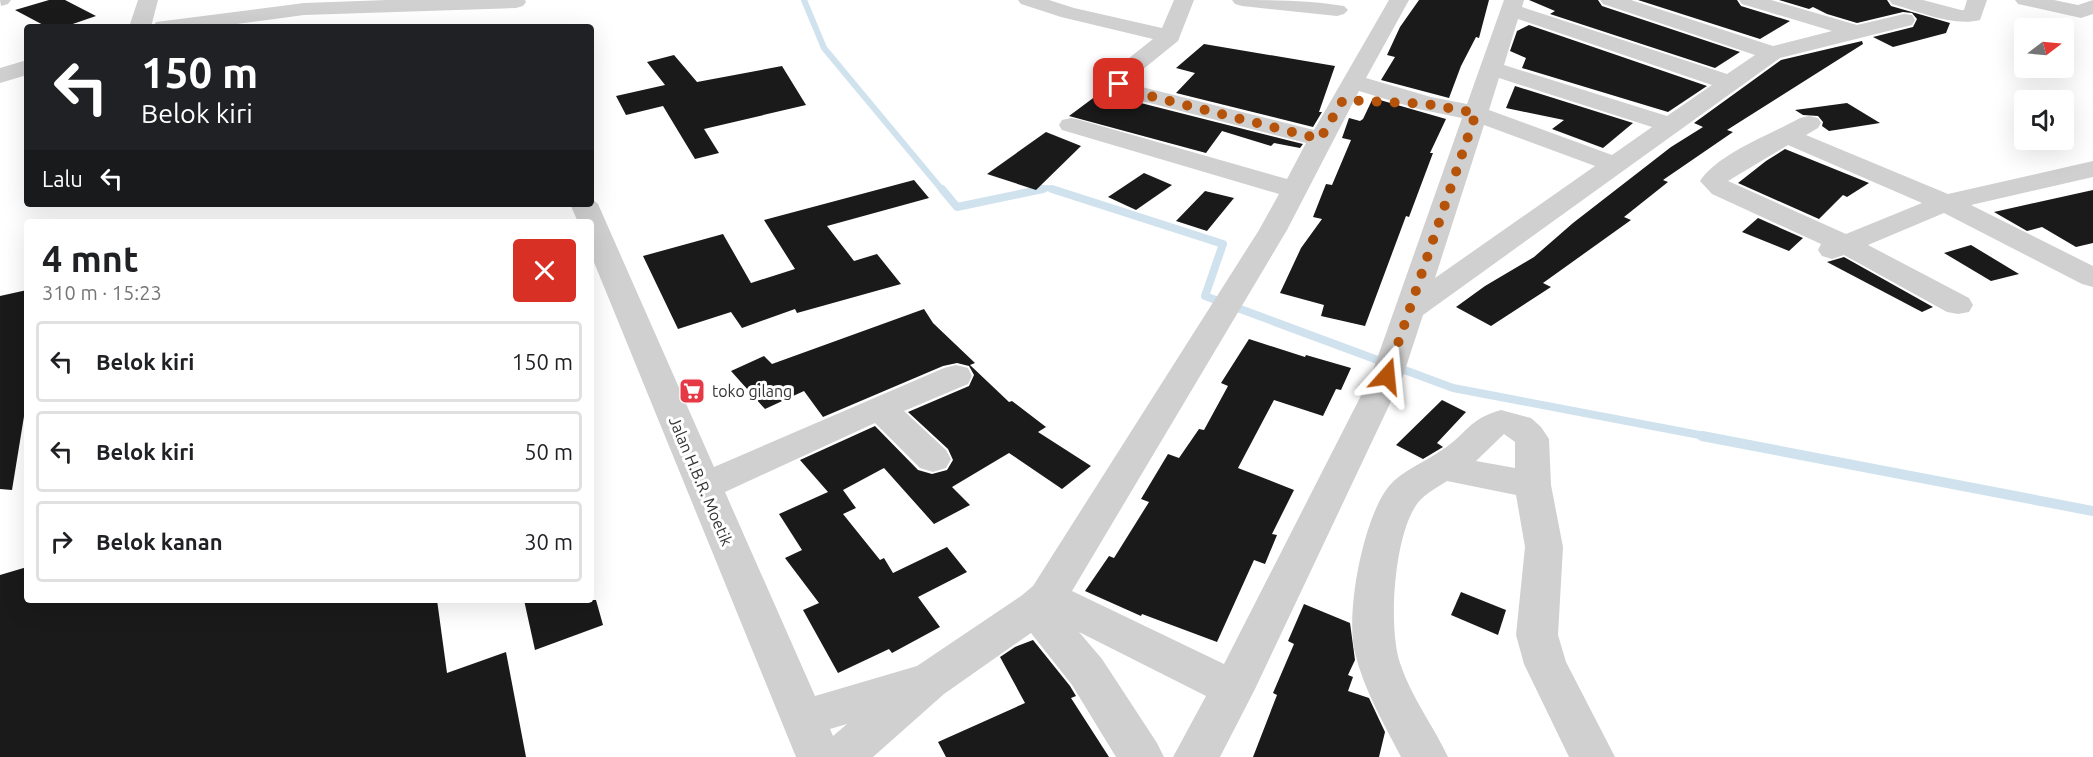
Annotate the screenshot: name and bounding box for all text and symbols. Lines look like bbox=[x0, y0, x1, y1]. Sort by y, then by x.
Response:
north arrow bbox=[2014, 18, 2074, 78]
map controls bbox=[2014, 18, 2074, 150]
icon: left bbox=[42, 48, 120, 126]
text: 150 m bbox=[141, 49, 258, 96]
pin bbox=[1093, 58, 1144, 109]
icon: arrive bbox=[1102, 67, 1135, 100]
button: sound bbox=[2014, 90, 2074, 150]
text: Belok kiri bbox=[141, 98, 253, 128]
icon: left bbox=[95, 162, 128, 195]
text: Lalu bbox=[42, 166, 83, 191]
text: 4 mnt bbox=[42, 238, 138, 279]
button: close bbox=[513, 239, 576, 302]
text: 310 m · 15:23 bbox=[42, 281, 162, 304]
position arrow bbox=[1355, 344, 1419, 408]
icon: left bbox=[45, 345, 78, 378]
text: Belok kiri bbox=[96, 349, 194, 374]
text: 150 m bbox=[512, 349, 573, 374]
supermarket icon: toko gilang bbox=[677, 376, 707, 406]
place label: toko gilang bbox=[712, 382, 792, 400]
street label: Jalan H.B.R. Moetik bbox=[666, 414, 736, 548]
icon: left bbox=[45, 435, 78, 468]
text: Belok kiri bbox=[96, 439, 194, 464]
text: 50 m bbox=[524, 439, 573, 464]
icon: right bbox=[45, 525, 78, 558]
text: Belok kanan bbox=[96, 529, 223, 554]
text: 30 m bbox=[524, 529, 573, 554]

